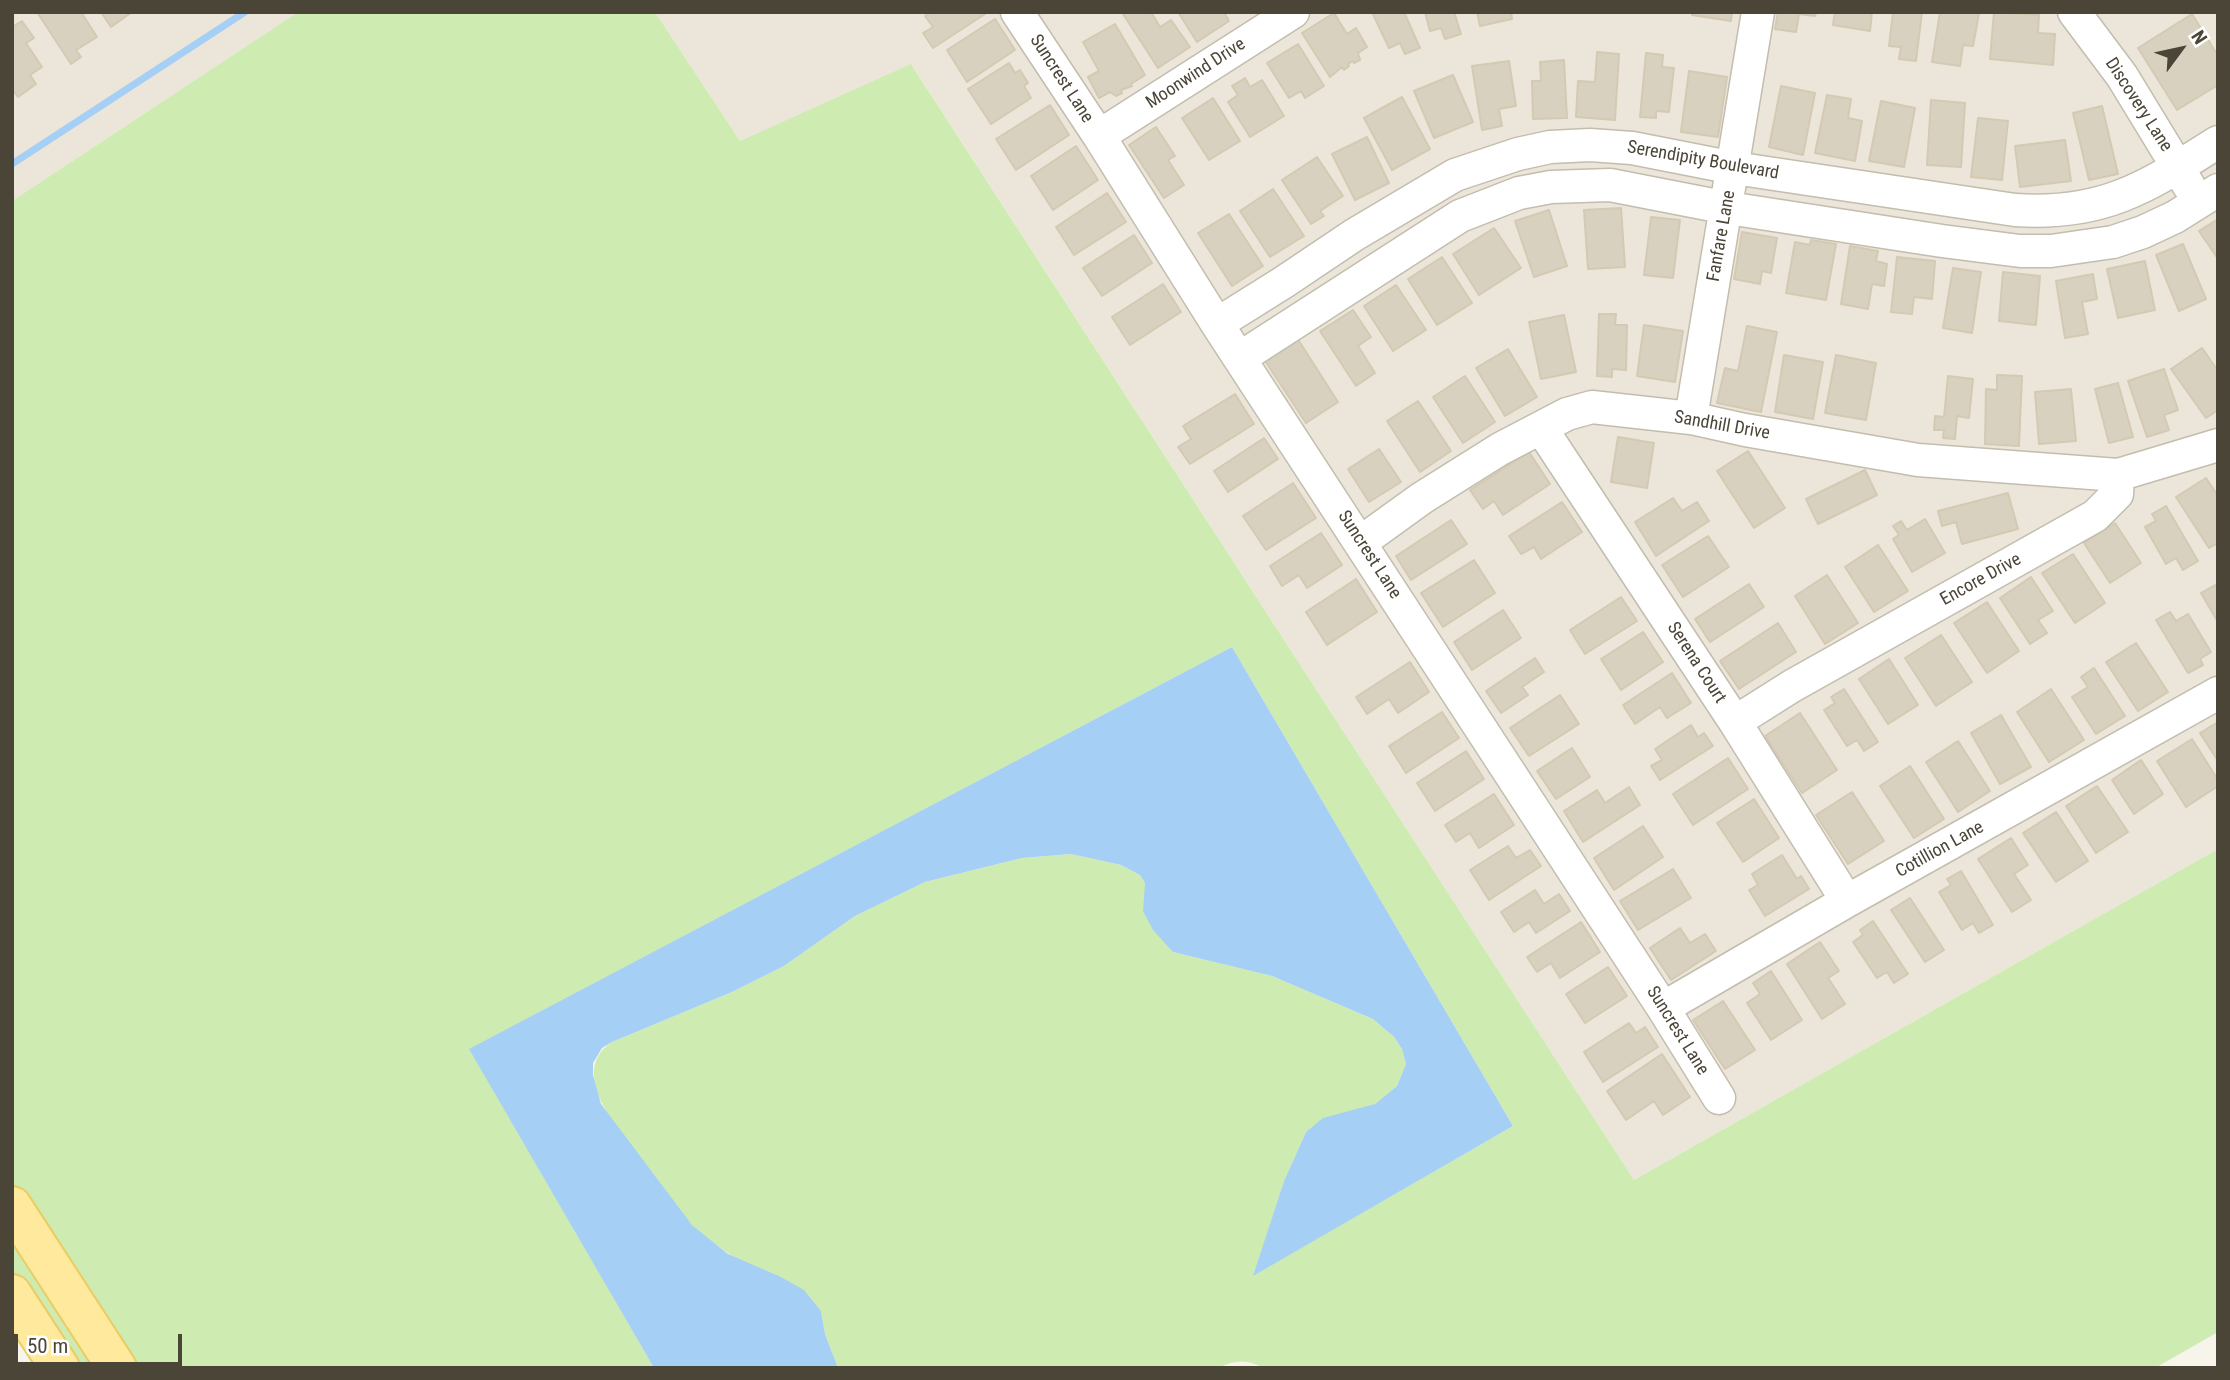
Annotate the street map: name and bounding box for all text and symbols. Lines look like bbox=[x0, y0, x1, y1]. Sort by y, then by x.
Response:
north arrow bbox=[2146, 14, 2216, 84]
text: N bbox=[2186, 26, 2212, 48]
street label: Suncrest Lane bbox=[1024, 31, 1098, 127]
street label: Moonwind Drive bbox=[1142, 34, 1250, 114]
street label: Discovery Lane bbox=[2100, 54, 2176, 156]
street label: Serendipity Boulevard bbox=[1625, 137, 1781, 185]
street label: Fanfare Lane bbox=[1703, 189, 1741, 283]
street label: Sandhill Drive bbox=[1672, 407, 1772, 445]
street label: Suncrest Lane bbox=[1332, 507, 1406, 603]
street label: Encore Drive bbox=[1937, 549, 2025, 611]
street label: Serena Court bbox=[1662, 618, 1730, 708]
street label: Cotillion Lane bbox=[1892, 817, 1988, 883]
street label: Suncrest Lane bbox=[1641, 983, 1713, 1079]
scale bar bbox=[18, 1320, 186, 1364]
text: 50 m bbox=[27, 1334, 68, 1358]

